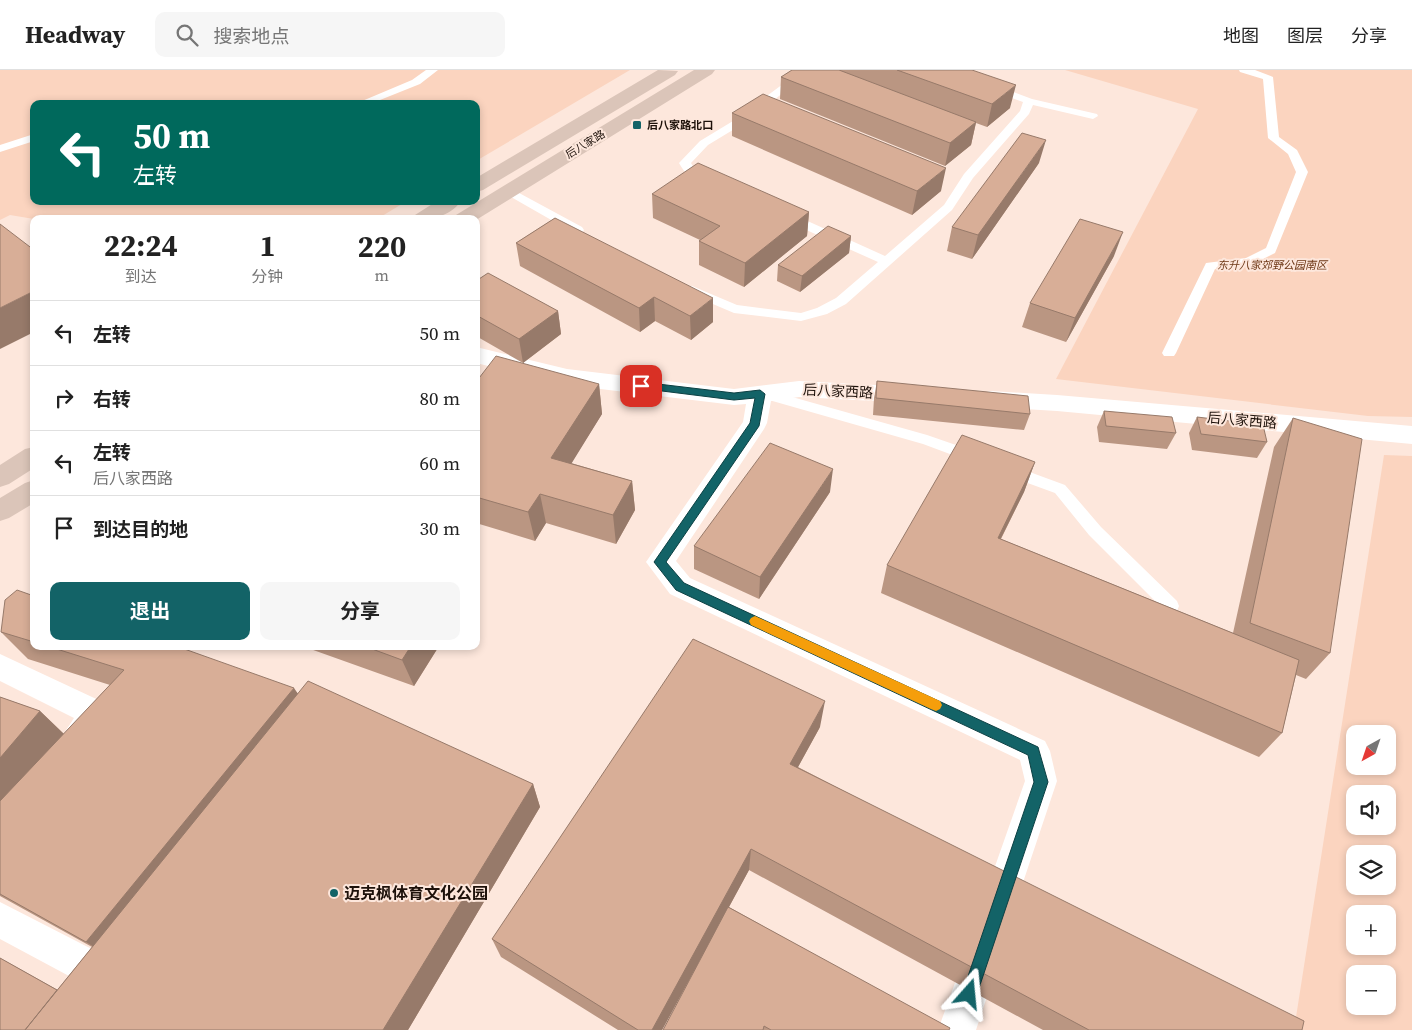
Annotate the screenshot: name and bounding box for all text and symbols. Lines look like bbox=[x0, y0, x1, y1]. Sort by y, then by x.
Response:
search box bbox=[155, 12, 505, 57]
text: Headway bbox=[25, 18, 125, 51]
icon: search bbox=[173, 21, 201, 49]
text: 搜索地点 bbox=[213, 23, 289, 49]
text: 地图 bbox=[1223, 23, 1259, 48]
text: 图层 bbox=[1287, 23, 1323, 48]
text: 分享 bbox=[1351, 23, 1387, 48]
text: 50 m bbox=[133, 112, 210, 160]
place label: 后八家路北口 bbox=[647, 118, 713, 133]
marker: 后八家路北口 bbox=[631, 119, 643, 131]
icon: left bbox=[50, 120, 115, 185]
street label: 后八家路 bbox=[563, 127, 608, 162]
text: 左转 bbox=[133, 160, 177, 190]
text: 22:24 bbox=[104, 225, 178, 266]
text: 1 bbox=[259, 225, 276, 266]
text: 220 bbox=[357, 226, 406, 267]
park label: 东升八家郊野公园南区 bbox=[1217, 258, 1329, 273]
text: m bbox=[375, 264, 389, 286]
text: 到达 bbox=[125, 265, 157, 287]
text: 分钟 bbox=[252, 265, 284, 287]
icon: left bbox=[50, 319, 78, 347]
text: 50 m bbox=[419, 320, 460, 346]
text: 左转 bbox=[93, 321, 131, 347]
pin bbox=[620, 365, 662, 407]
icon: arrive bbox=[627, 372, 655, 400]
street label: 后八家西路 bbox=[803, 379, 873, 403]
icon: right bbox=[50, 384, 78, 412]
text: 80 m bbox=[419, 385, 460, 411]
text: 右转 bbox=[93, 386, 131, 412]
street label: 后八家西路 bbox=[1206, 407, 1278, 433]
text: 左转 bbox=[93, 439, 131, 465]
icon: left bbox=[50, 449, 78, 477]
text: 60 m bbox=[419, 450, 460, 476]
text: 后八家西路 bbox=[93, 467, 173, 489]
icon: arrive bbox=[50, 514, 78, 542]
text: 30 m bbox=[419, 515, 460, 541]
text: 到达目的地 bbox=[93, 516, 188, 542]
button: 退出 bbox=[50, 582, 250, 640]
button: 分享 bbox=[260, 582, 460, 640]
north arrow bbox=[1346, 725, 1396, 775]
map controls bbox=[1346, 725, 1396, 1015]
button: sound bbox=[1346, 785, 1396, 835]
button: layers bbox=[1346, 845, 1396, 895]
place label: 迈克枫体育文化公园 bbox=[344, 882, 488, 904]
marker: 迈克枫体育文化公园 bbox=[328, 887, 340, 899]
button: + bbox=[1346, 905, 1396, 955]
button: − bbox=[1346, 965, 1396, 1015]
position arrow bbox=[942, 967, 994, 1019]

